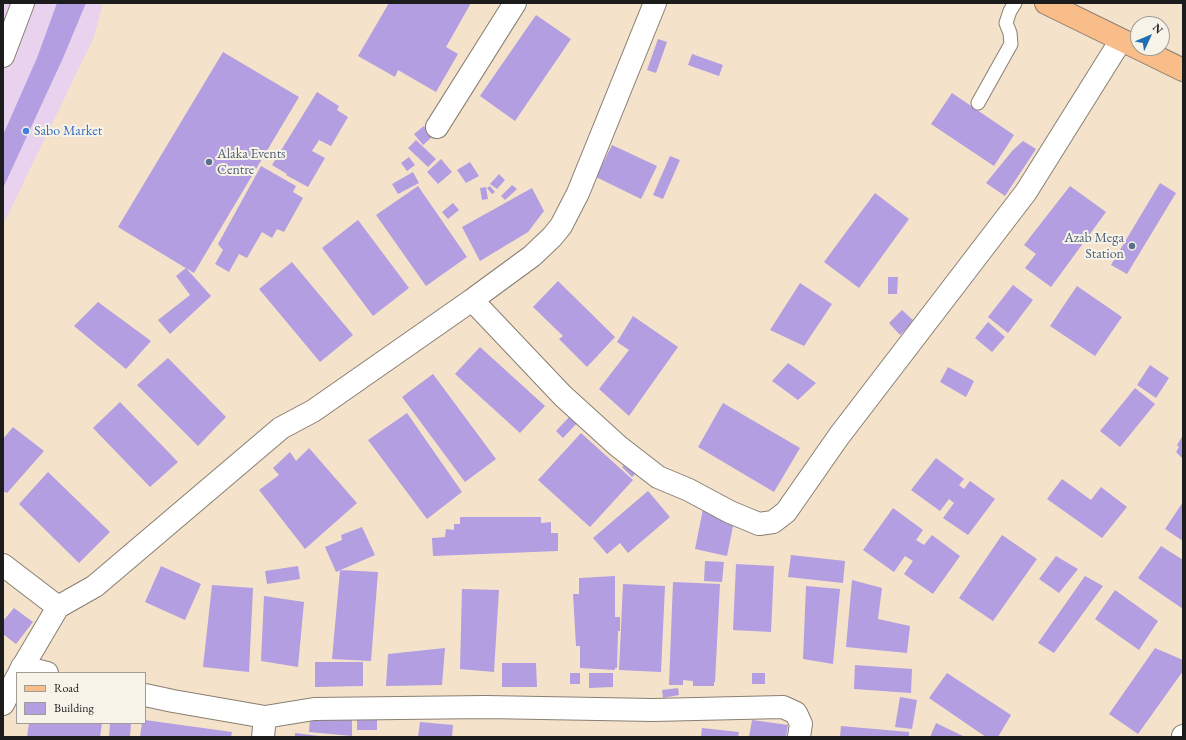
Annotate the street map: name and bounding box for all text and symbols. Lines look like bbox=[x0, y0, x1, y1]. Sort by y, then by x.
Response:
north arrow bbox=[1130, 16, 1170, 56]
text: N bbox=[1150, 20, 1166, 36]
place label: Sabo Market bbox=[34, 123, 102, 139]
marker: Sabo Market bbox=[21, 126, 31, 136]
place label: Alaka Events Centre bbox=[217, 146, 286, 178]
marker: Alaka Events Centre bbox=[204, 157, 214, 167]
place label: Azab Mega Station bbox=[1064, 230, 1124, 262]
marker: Azab Mega Station bbox=[1127, 241, 1137, 251]
legend bbox=[16, 672, 146, 724]
text: Road bbox=[54, 680, 79, 696]
text: Building bbox=[54, 700, 94, 716]

